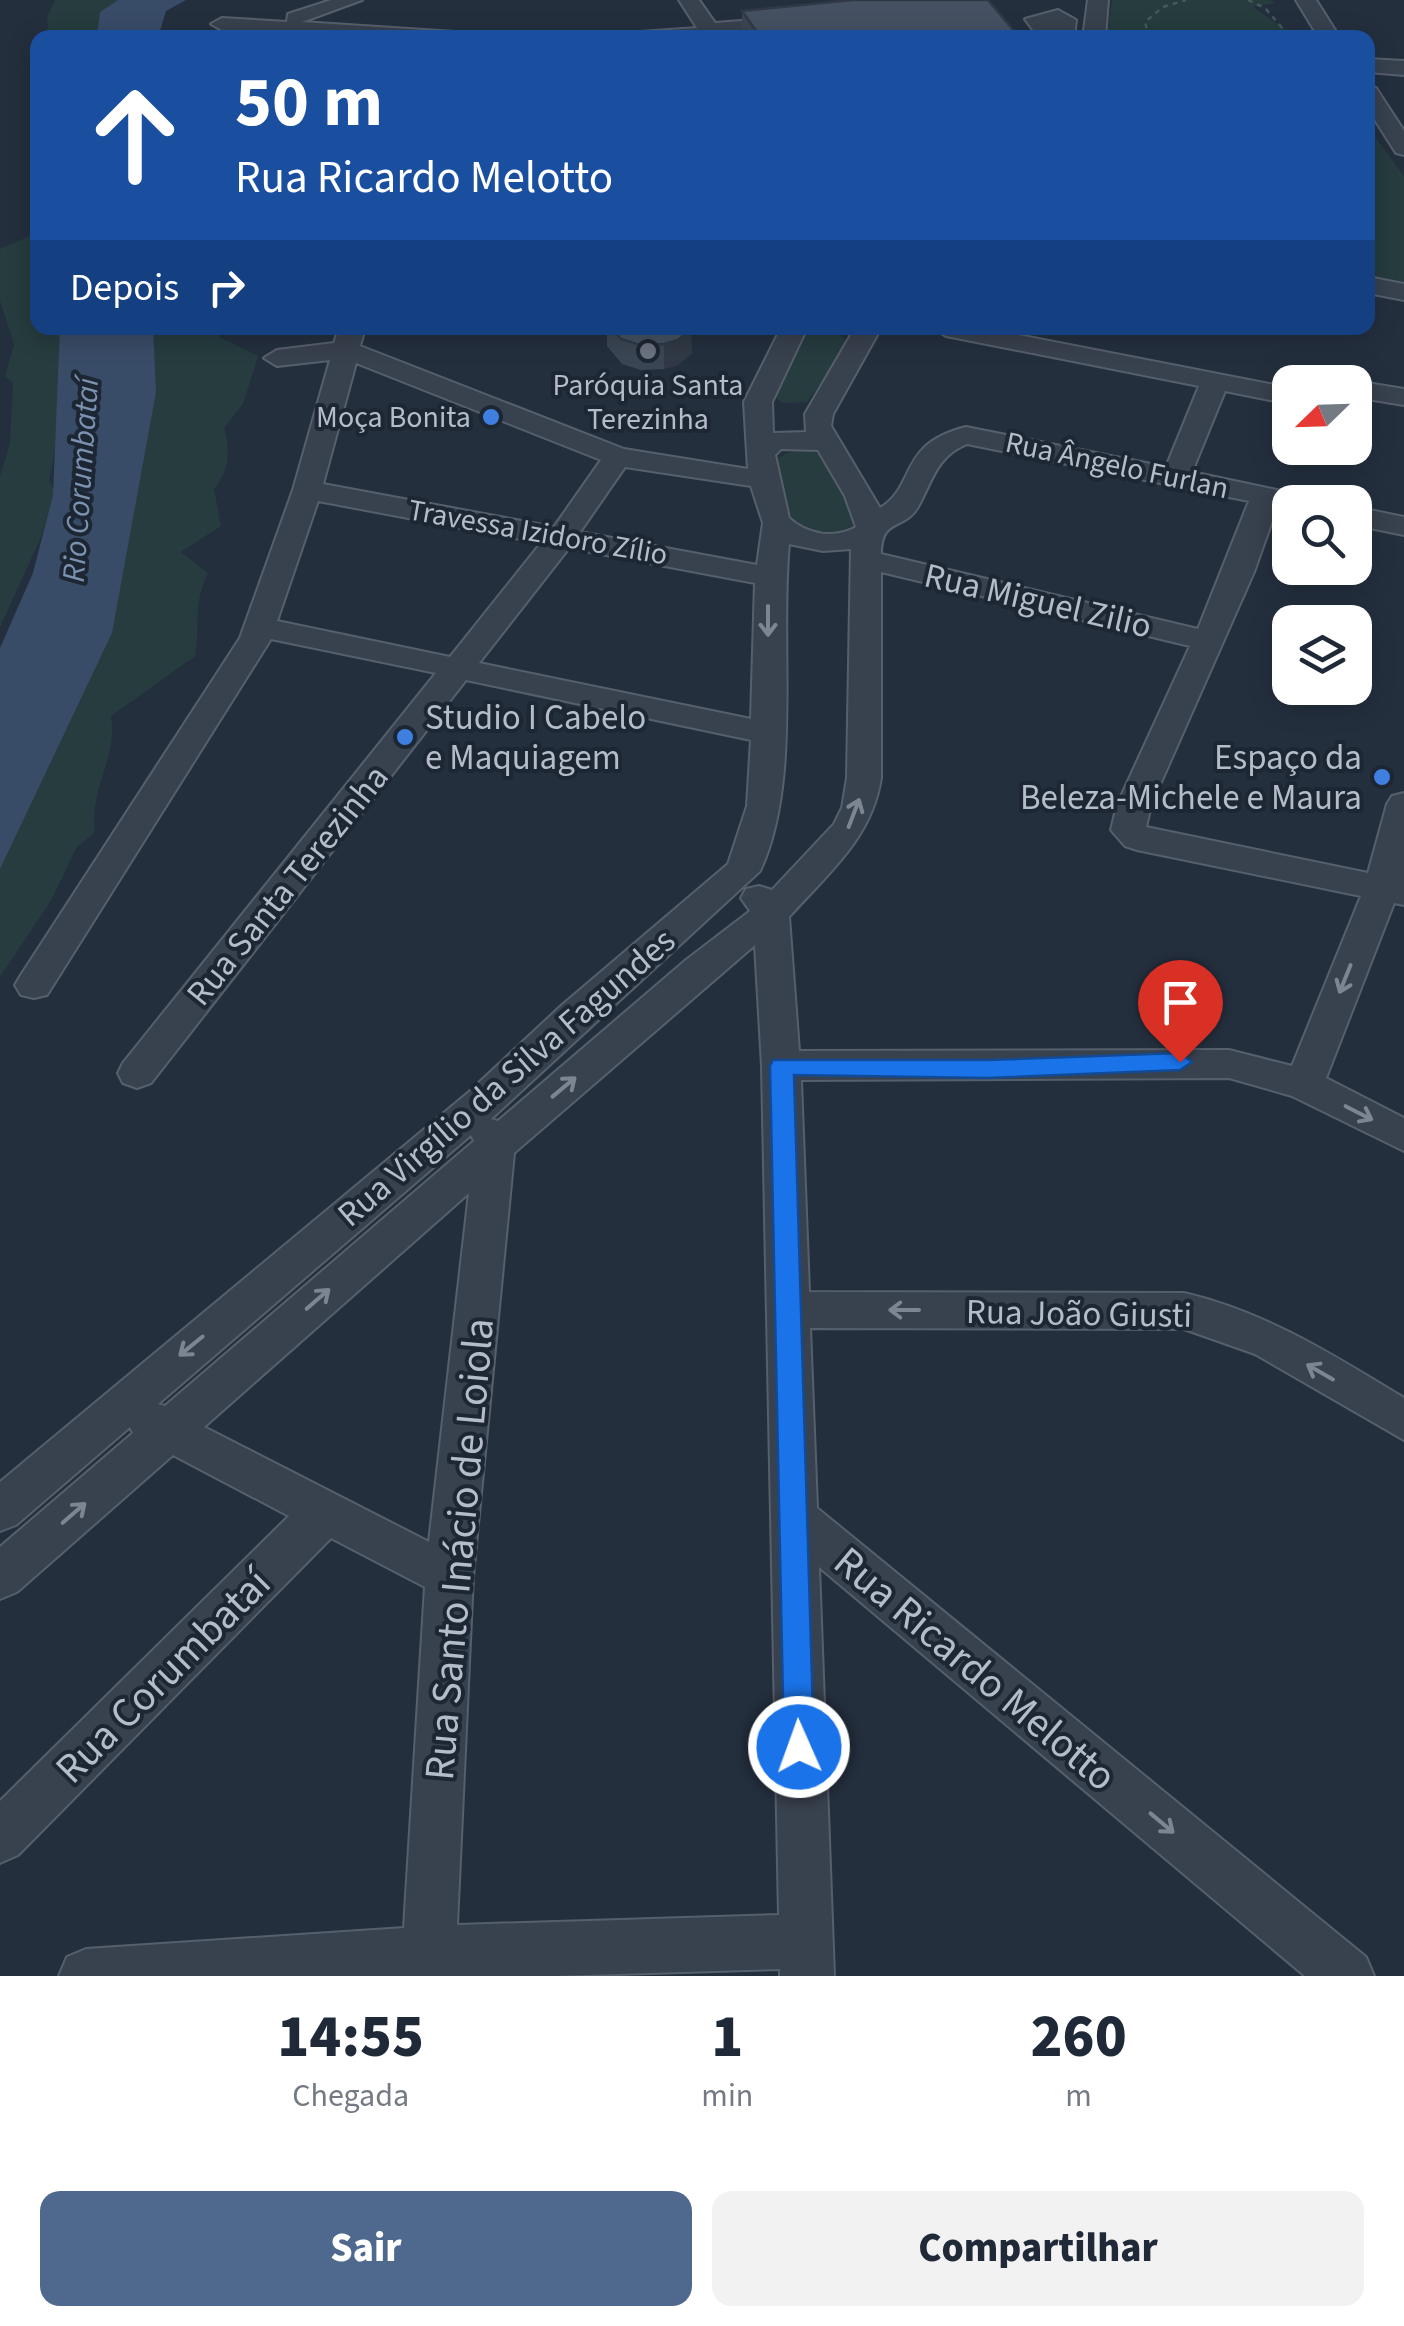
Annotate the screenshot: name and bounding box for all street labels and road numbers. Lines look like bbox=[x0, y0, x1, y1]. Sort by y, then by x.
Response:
street label: Rua Ângelo Furlan bbox=[1001, 421, 1232, 510]
street label: Travessa Izidoro Zílio bbox=[405, 489, 671, 576]
street label: Rua Miguel Zilio bbox=[919, 551, 1156, 651]
street label: Rua Santa Terezinha bbox=[175, 754, 401, 1017]
street label: Rua Virgílio da Silva Fagundes bbox=[327, 917, 687, 1239]
street label: Rua João Giusti bbox=[966, 1287, 1192, 1341]
street label: Rua Santo Inácio de Loiola bbox=[410, 1316, 510, 1783]
street label: Rua Ricardo Melotto bbox=[820, 1533, 1129, 1806]
street label: Rua Corumbataí bbox=[42, 1554, 286, 1798]

